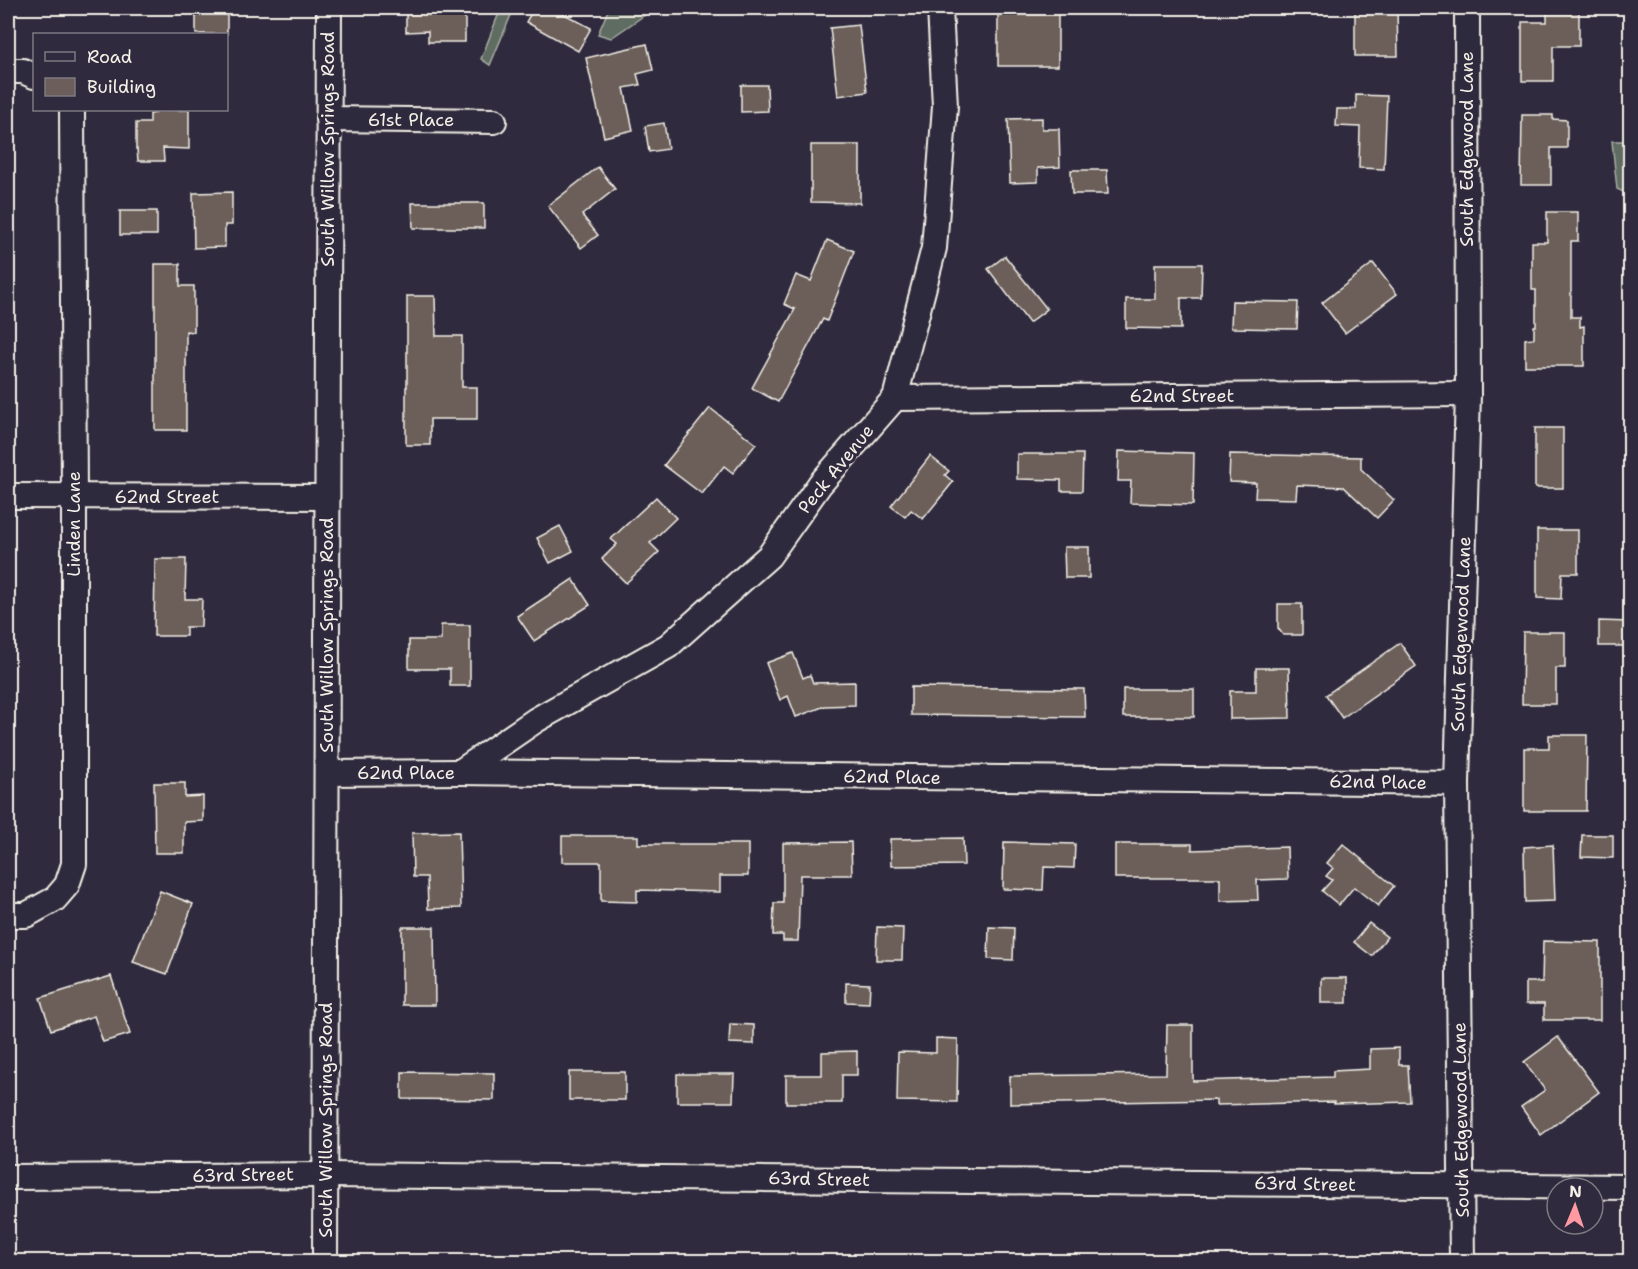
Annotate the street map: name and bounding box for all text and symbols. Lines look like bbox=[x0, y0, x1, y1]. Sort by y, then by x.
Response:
street label: South Willow Springs Road bbox=[316, 31, 340, 267]
legend bbox=[33, 33, 228, 111]
text: Road bbox=[87, 45, 132, 69]
street label: South Edgewood Lane bbox=[1455, 51, 1479, 247]
text: Building bbox=[87, 75, 156, 99]
street label: 61st Place bbox=[368, 108, 454, 132]
street label: 62nd Street bbox=[1130, 384, 1235, 408]
street label: Peck Avenue bbox=[793, 419, 879, 519]
street label: Linden Lane bbox=[62, 471, 86, 577]
street label: 62nd Street bbox=[115, 485, 220, 509]
street label: South Willow Springs Road bbox=[315, 517, 339, 753]
street label: South Edgewood Lane bbox=[1446, 536, 1476, 732]
street label: 62nd Place bbox=[357, 761, 455, 785]
street label: 62nd Place bbox=[843, 764, 941, 790]
street label: 62nd Place bbox=[1329, 769, 1427, 795]
street label: South Willow Springs Road bbox=[314, 1002, 338, 1238]
street label: South Edgewood Lane bbox=[1447, 1022, 1475, 1218]
street label: 63rd Street bbox=[192, 1162, 294, 1188]
street label: 63rd Street bbox=[768, 1166, 870, 1192]
street label: 63rd Street bbox=[1254, 1171, 1356, 1197]
north arrow bbox=[1545, 1176, 1605, 1236]
text: N bbox=[1569, 1181, 1582, 1202]

